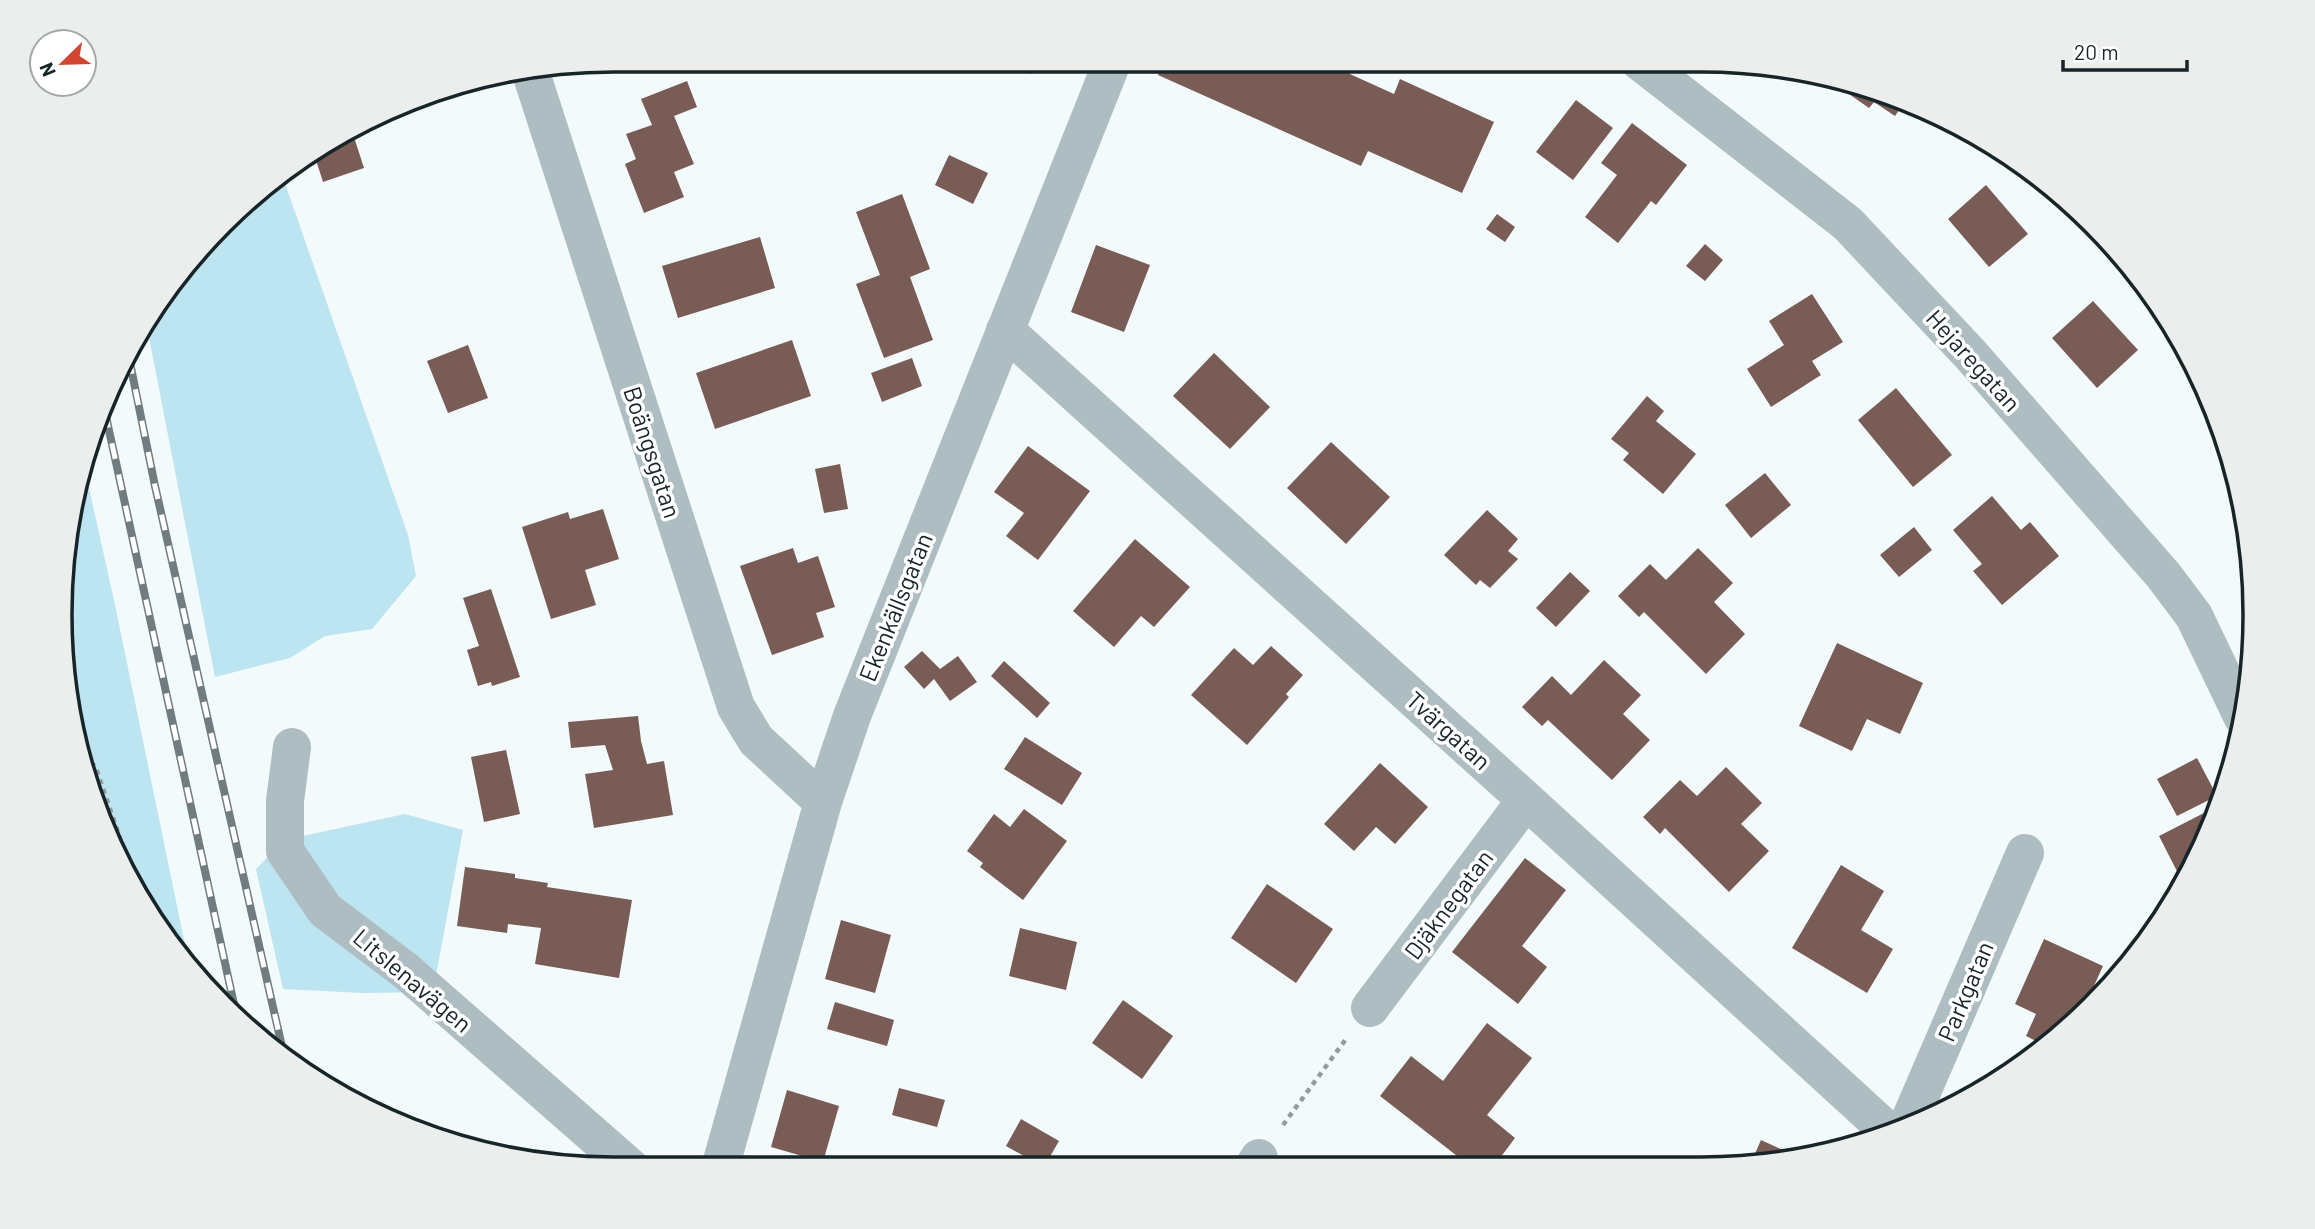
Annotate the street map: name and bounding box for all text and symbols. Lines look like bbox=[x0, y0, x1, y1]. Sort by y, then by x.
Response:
north arrow bbox=[28, 28, 98, 98]
scale bar bbox=[2063, 28, 2187, 72]
text: 20 m bbox=[2074, 39, 2119, 64]
text: N bbox=[34, 60, 60, 80]
street label: Hejaregatan bbox=[1921, 303, 2027, 417]
street label: Boängsgatan bbox=[618, 383, 688, 521]
street label: Ekenkällsgatan bbox=[852, 529, 938, 685]
street label: Tvärgatan bbox=[1401, 685, 1497, 775]
street label: Djäknegatan bbox=[1397, 844, 1499, 964]
street label: Litslenavägen bbox=[348, 922, 478, 1038]
street label: Parkgatan bbox=[1931, 937, 1999, 1045]

